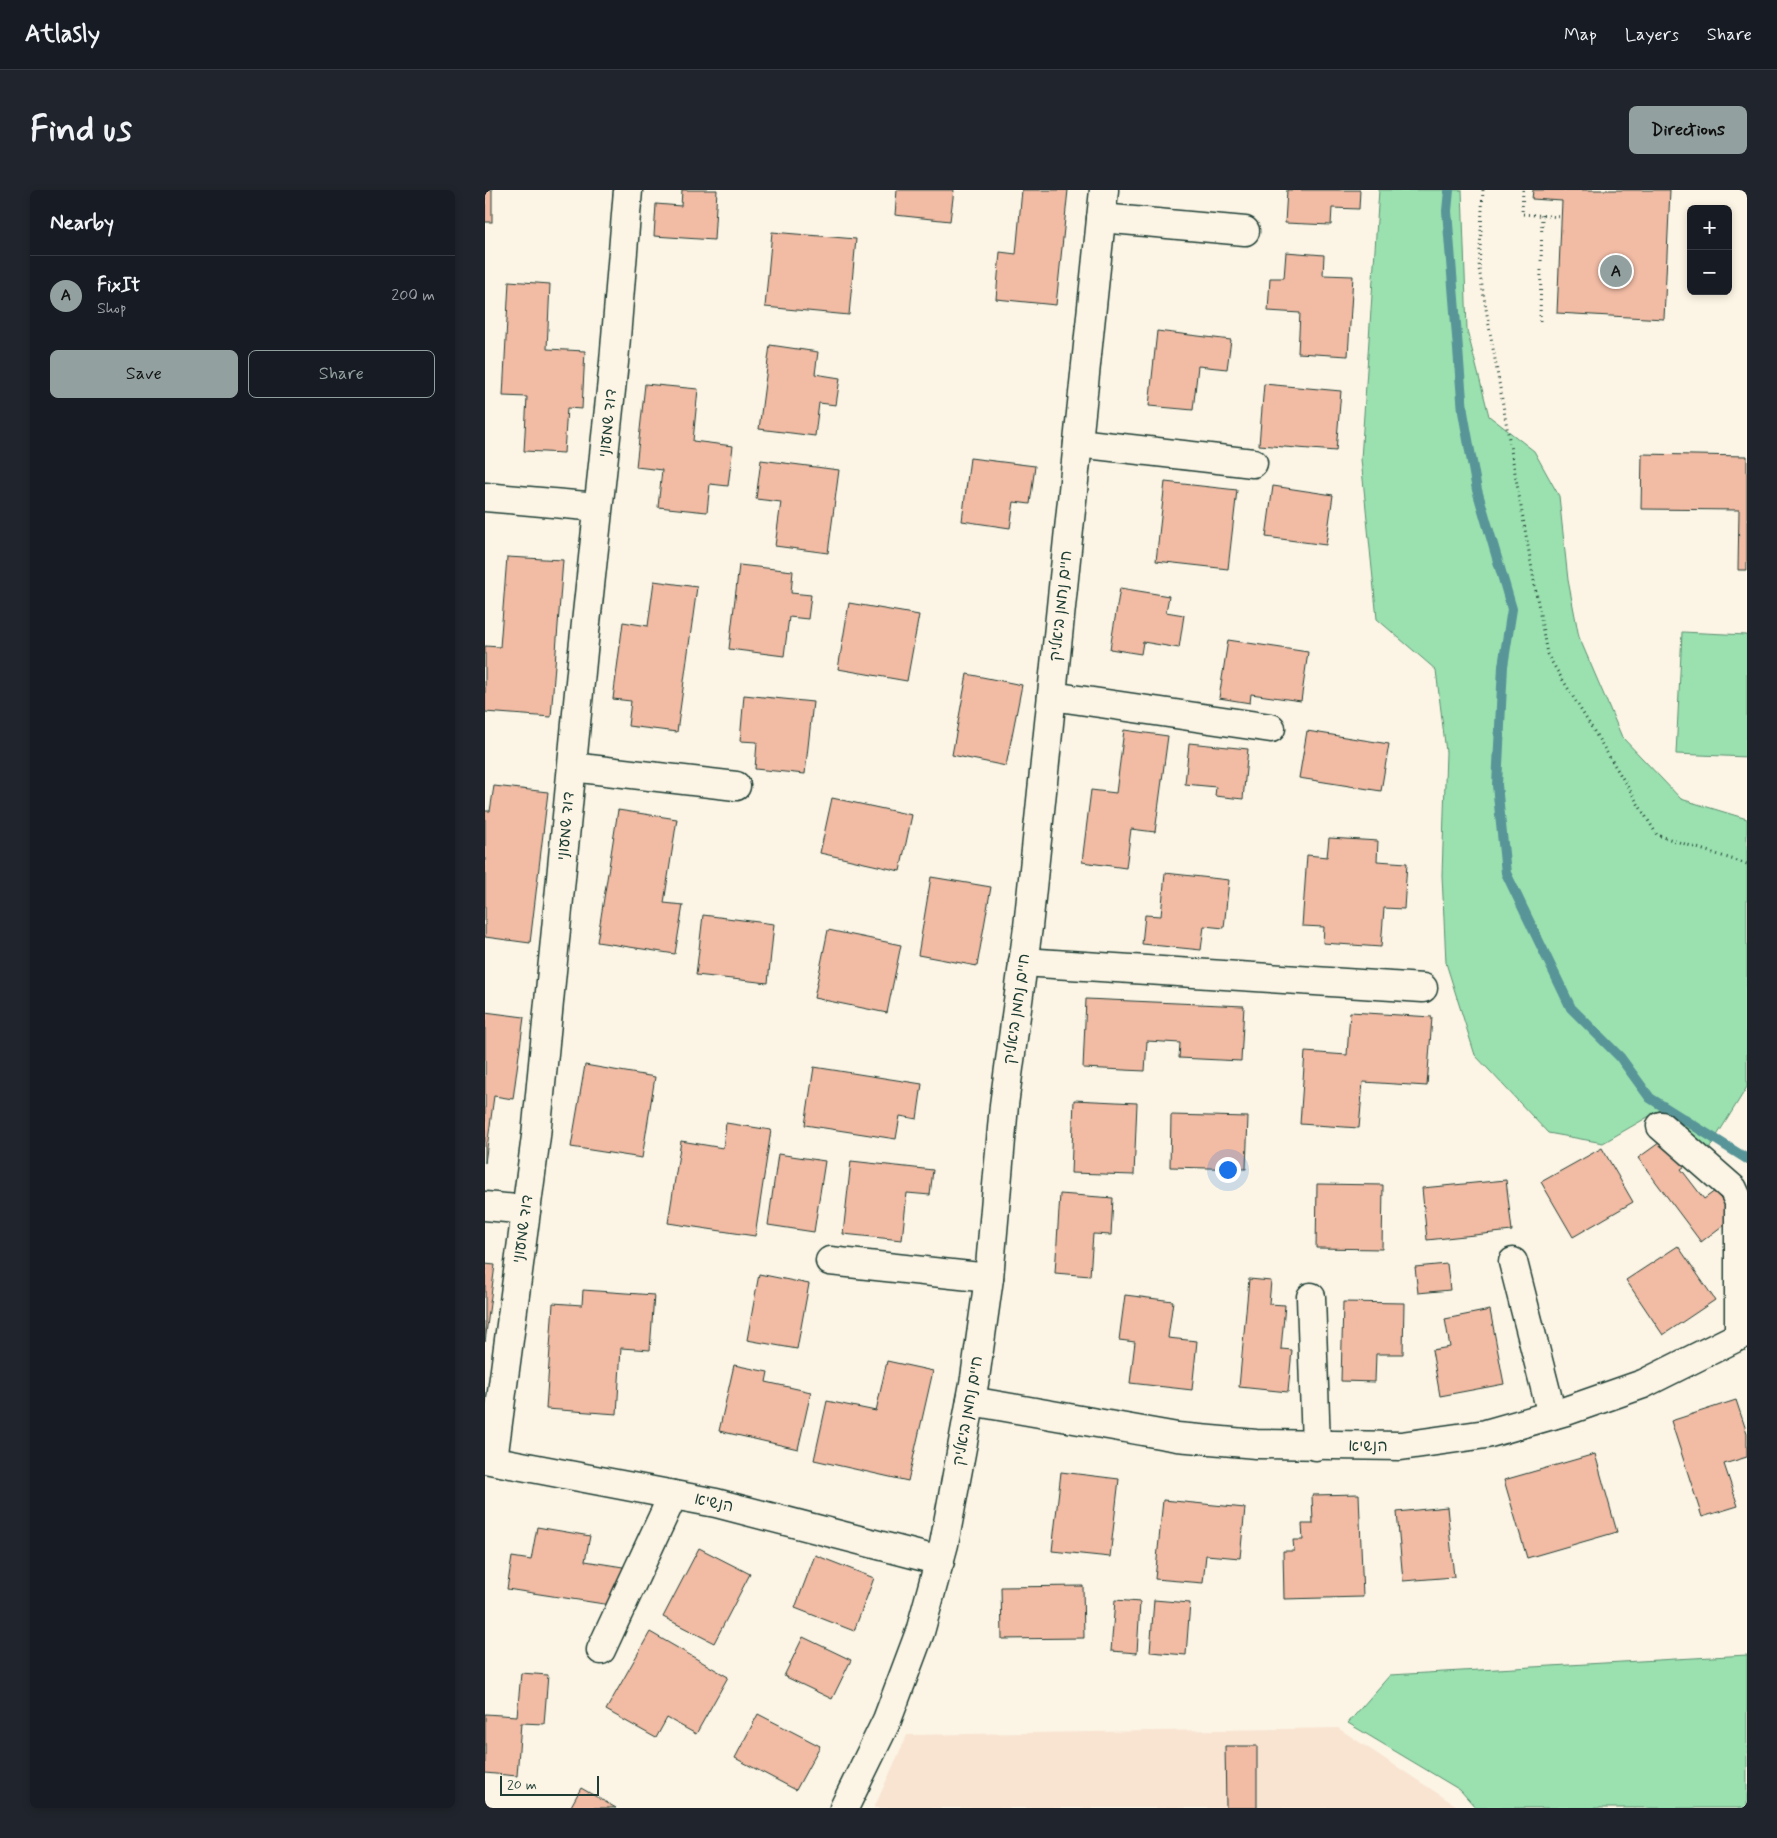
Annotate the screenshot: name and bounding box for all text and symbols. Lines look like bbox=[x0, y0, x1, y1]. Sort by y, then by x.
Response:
text: Atlasly bbox=[25, 19, 100, 50]
text: Map bbox=[1564, 23, 1597, 47]
text: Layers bbox=[1625, 23, 1679, 47]
text: Share bbox=[1707, 23, 1752, 47]
button: Directions bbox=[1629, 106, 1747, 154]
text: Find us bbox=[30, 107, 132, 153]
map controls bbox=[1687, 205, 1732, 295]
button: + bbox=[1687, 205, 1732, 250]
text: Nearby bbox=[50, 209, 114, 237]
button: − bbox=[1687, 250, 1732, 295]
pin: A bbox=[1600, 252, 1632, 290]
text: FixIt bbox=[97, 273, 140, 298]
text: A bbox=[61, 285, 71, 306]
text: 200 m bbox=[391, 285, 435, 306]
text: Shop bbox=[97, 298, 126, 319]
button: Save bbox=[50, 350, 238, 398]
button: Share bbox=[248, 350, 435, 398]
street label: דוד שמעוני bbox=[594, 388, 622, 458]
street label: חיים נחמן ביאליק bbox=[1045, 549, 1077, 663]
street label: דוד שמעוני bbox=[553, 791, 579, 861]
street label: חיים נחמן ביאליק bbox=[999, 952, 1035, 1066]
your location bbox=[1215, 1157, 1241, 1183]
street label: דוד שמעוני bbox=[508, 1193, 538, 1265]
street label: חיים נחמן ביאליק bbox=[948, 1354, 988, 1468]
street label: הנשיא bbox=[1348, 1436, 1388, 1457]
street label: הנשיא bbox=[693, 1489, 735, 1517]
scale bar bbox=[500, 1773, 599, 1796]
text: 20 m bbox=[507, 1776, 537, 1794]

